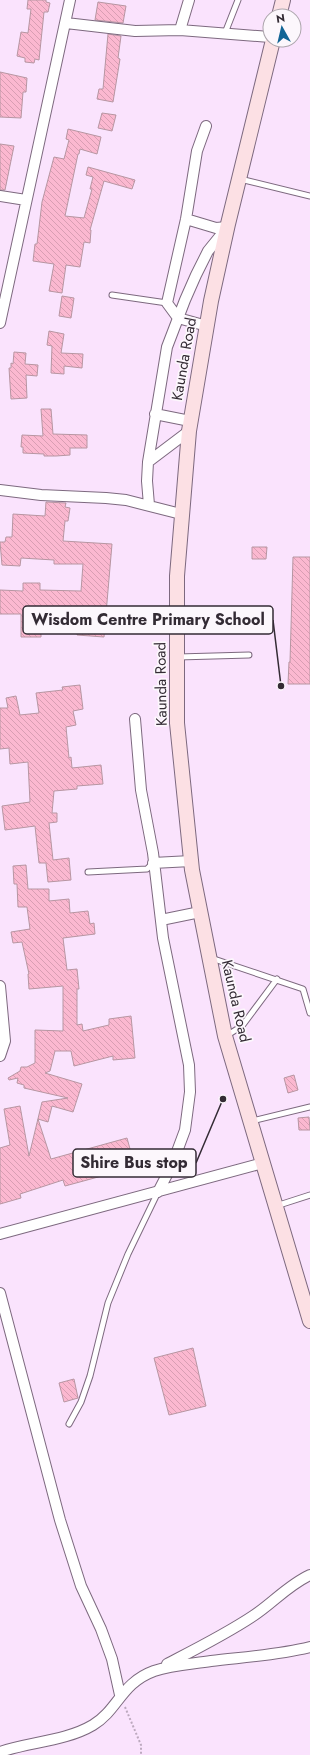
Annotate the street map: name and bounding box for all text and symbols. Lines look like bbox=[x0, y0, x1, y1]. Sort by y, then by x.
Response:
north arrow bbox=[262, 8, 302, 48]
text: N bbox=[275, 10, 286, 27]
street label: Kaunda Road bbox=[166, 316, 202, 402]
callout: Wisdom Centre Primary School bbox=[23, 606, 273, 634]
text: Wisdom Centre Primary School bbox=[31, 608, 265, 631]
street label: Kaunda Road bbox=[149, 642, 173, 726]
street label: Kaunda Road bbox=[216, 958, 256, 1044]
callout: Shire Bus stop bbox=[73, 1149, 196, 1177]
text: Shire Bus stop bbox=[80, 1151, 188, 1174]

